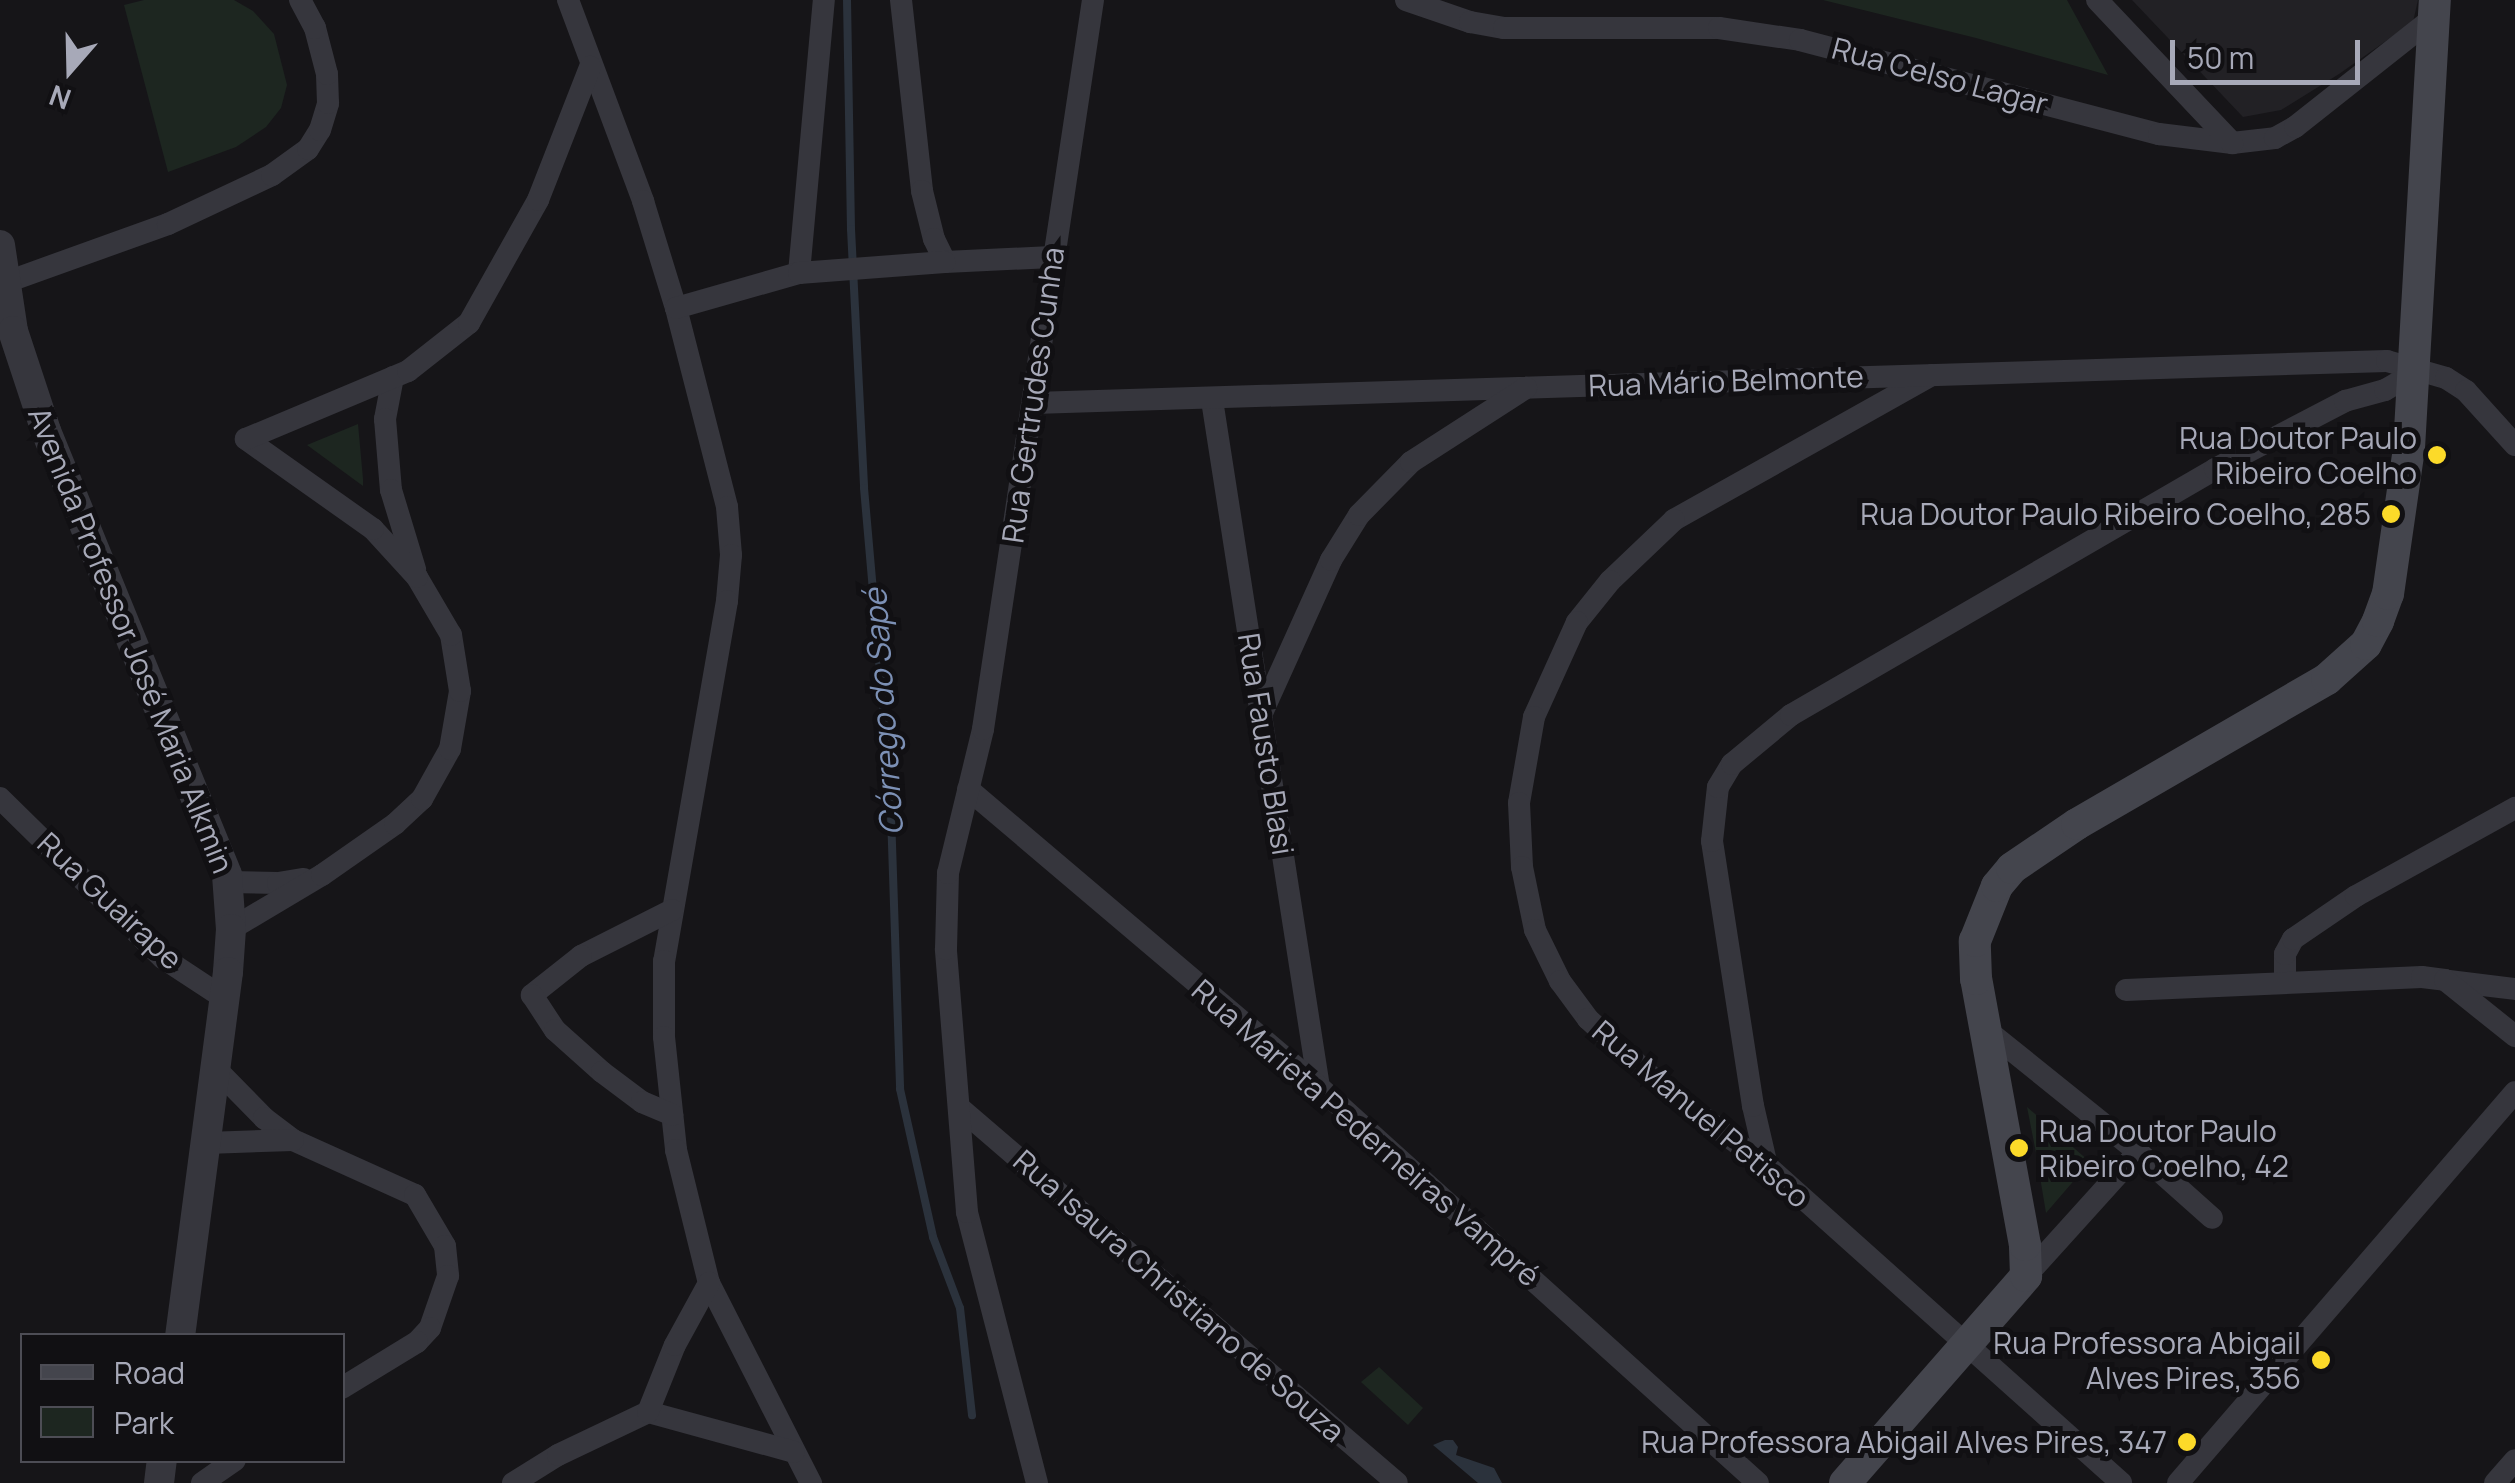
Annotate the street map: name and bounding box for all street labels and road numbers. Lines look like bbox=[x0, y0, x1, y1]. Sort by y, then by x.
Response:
street label: Rua Celso Lagar bbox=[1828, 30, 2052, 122]
street label: Rua Gertrudes Cunha bbox=[994, 245, 1072, 545]
street label: Rua Mário Belmonte bbox=[1588, 358, 1864, 404]
street label: Avenida Professor José Maria Alkmin bbox=[21, 402, 241, 878]
street label: Rua Fausto Blasi bbox=[1231, 631, 1301, 857]
street label: Rua Guairape bbox=[30, 825, 190, 977]
street label: Rua Marieta Pederneiras Vampré bbox=[1185, 972, 1547, 1294]
street label: Rua Manuel Petisco bbox=[1585, 1013, 1817, 1215]
street label: Rua Isaura Christiano de Souza bbox=[1006, 1142, 1352, 1450]

